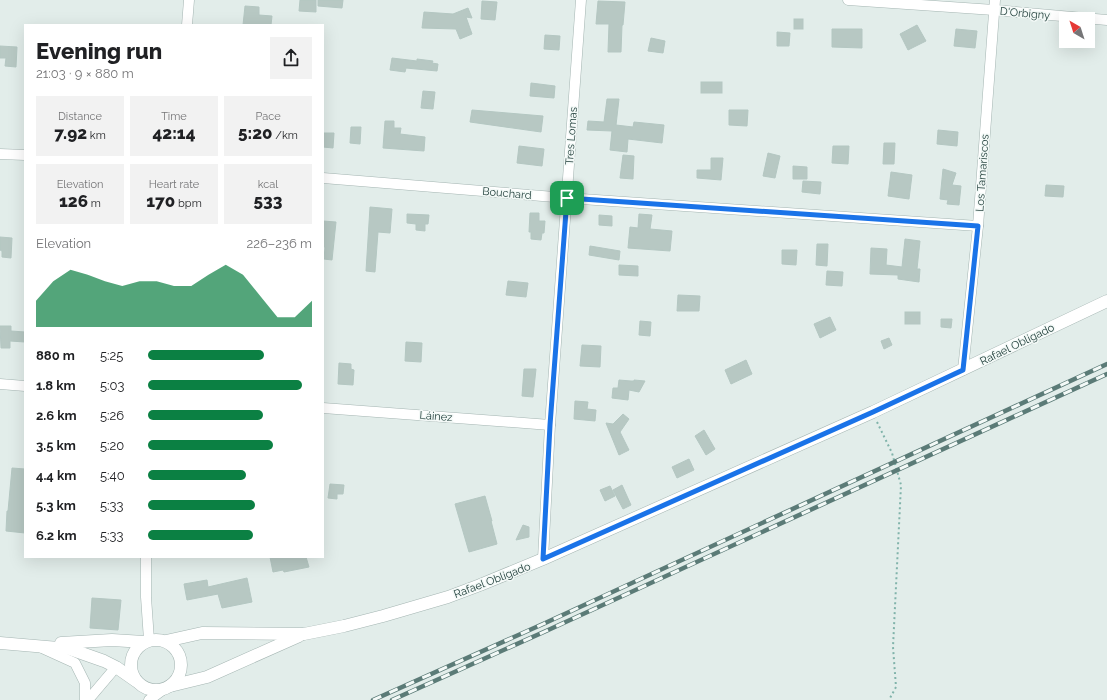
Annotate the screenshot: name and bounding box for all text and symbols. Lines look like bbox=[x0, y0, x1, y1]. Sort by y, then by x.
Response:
street label: D'Orbigny bbox=[999, 5, 1051, 22]
north arrow bbox=[1059, 12, 1095, 48]
map controls bbox=[1059, 12, 1095, 48]
button: share bbox=[270, 37, 312, 79]
text: Evening run bbox=[36, 38, 162, 64]
text: 21:03 · 9 × 880 m bbox=[36, 66, 134, 81]
street label: Tres Lomas bbox=[563, 107, 580, 166]
text: Distance bbox=[58, 110, 102, 123]
text: Time bbox=[161, 110, 187, 123]
text: Pace bbox=[255, 110, 281, 123]
text: 7.92 bbox=[54, 123, 87, 143]
text: 42:14 bbox=[153, 123, 195, 143]
text: 5:20 bbox=[238, 123, 273, 143]
text: km bbox=[87, 129, 106, 142]
text: /km bbox=[273, 129, 298, 142]
street label: Los Tamariscos bbox=[973, 134, 992, 212]
text: Elevation bbox=[57, 178, 103, 191]
text: Heart rate bbox=[149, 178, 199, 191]
text: kcal bbox=[258, 178, 278, 191]
pin bbox=[550, 181, 584, 215]
street label: Bouchard bbox=[482, 185, 532, 202]
icon: arrive bbox=[556, 187, 578, 209]
text: 126 bbox=[59, 191, 88, 211]
text: 170 bbox=[146, 191, 175, 211]
text: 533 bbox=[254, 191, 282, 211]
text: m bbox=[88, 197, 101, 210]
text: bpm bbox=[175, 197, 202, 210]
text: Elevation bbox=[36, 236, 91, 251]
text: 226–236 m bbox=[246, 236, 312, 251]
street label: Rafael Obligado bbox=[978, 321, 1057, 368]
text: 880 m bbox=[36, 348, 75, 363]
text: 5:25 bbox=[100, 348, 123, 363]
text: 1.8 km bbox=[36, 378, 76, 393]
text: 5:03 bbox=[100, 378, 124, 393]
text: 2.6 km bbox=[36, 408, 77, 423]
text: 5:26 bbox=[100, 408, 124, 423]
street label: Láinez bbox=[419, 409, 453, 424]
text: 3.5 km bbox=[36, 438, 76, 453]
text: 5:20 bbox=[100, 438, 124, 453]
text: 4.4 km bbox=[36, 468, 76, 483]
text: 5:40 bbox=[100, 468, 125, 483]
text: 5.3 km bbox=[36, 498, 76, 513]
text: 5:33 bbox=[100, 498, 123, 513]
text: 6.2 km bbox=[36, 528, 77, 543]
text: 5:33 bbox=[100, 528, 123, 543]
street label: Rafael Obligado bbox=[452, 560, 533, 601]

